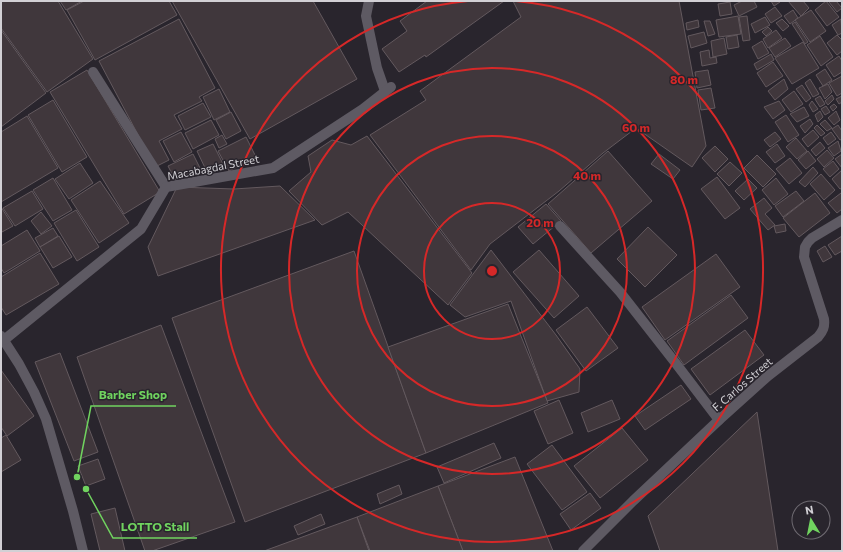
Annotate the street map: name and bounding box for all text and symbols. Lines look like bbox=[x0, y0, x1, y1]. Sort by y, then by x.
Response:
text: 80 m bbox=[670, 72, 698, 86]
text: 60 m bbox=[622, 120, 650, 134]
street label: Macabagdal Street bbox=[166, 152, 261, 182]
text: 40 m bbox=[573, 168, 601, 182]
text: 20 m bbox=[526, 215, 554, 229]
centre of rings bbox=[485, 264, 499, 278]
street label: F. Carlos Street bbox=[709, 354, 775, 414]
callout: Barber Shop bbox=[91, 382, 176, 406]
text: Barber Shop bbox=[99, 387, 167, 401]
north arrow bbox=[791, 500, 831, 540]
text: N bbox=[804, 503, 814, 517]
callout: LOTTO Stall bbox=[113, 514, 197, 538]
text: LOTTO Stall bbox=[121, 519, 189, 533]

